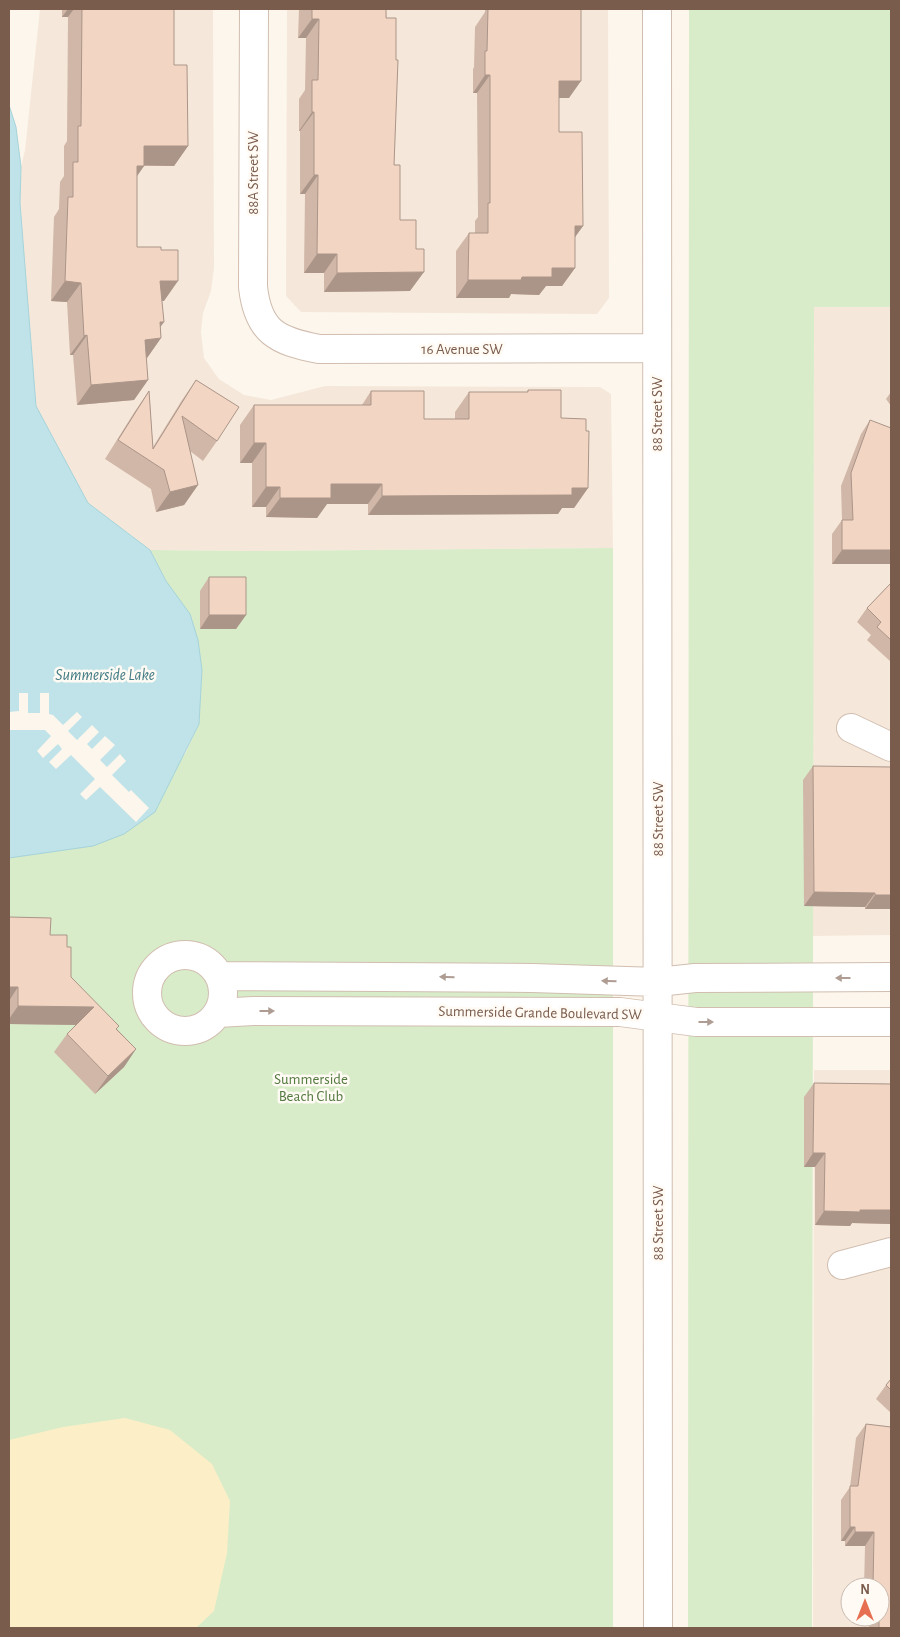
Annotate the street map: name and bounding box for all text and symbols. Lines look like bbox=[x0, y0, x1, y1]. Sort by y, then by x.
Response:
street label: 88A Street SW bbox=[246, 131, 261, 215]
street label: 16 Avenue SW bbox=[421, 342, 503, 357]
street label: 88 Street SW bbox=[650, 376, 665, 451]
water label: Summerside Lake bbox=[55, 667, 155, 683]
street label: 88 Street SW bbox=[651, 781, 666, 856]
one-way arrow bbox=[438, 973, 454, 981]
one-way arrow bbox=[834, 974, 850, 982]
one-way arrow bbox=[601, 977, 617, 985]
street label: Summerside Grande Boulevard SW bbox=[438, 1004, 643, 1022]
one-way arrow bbox=[259, 1007, 275, 1015]
one-way arrow bbox=[699, 1018, 715, 1026]
park label: Summerside Beach Club bbox=[274, 1072, 348, 1104]
street label: 88 Street SW bbox=[651, 1185, 666, 1260]
north arrow bbox=[840, 1577, 890, 1627]
text: N bbox=[860, 1583, 870, 1597]

